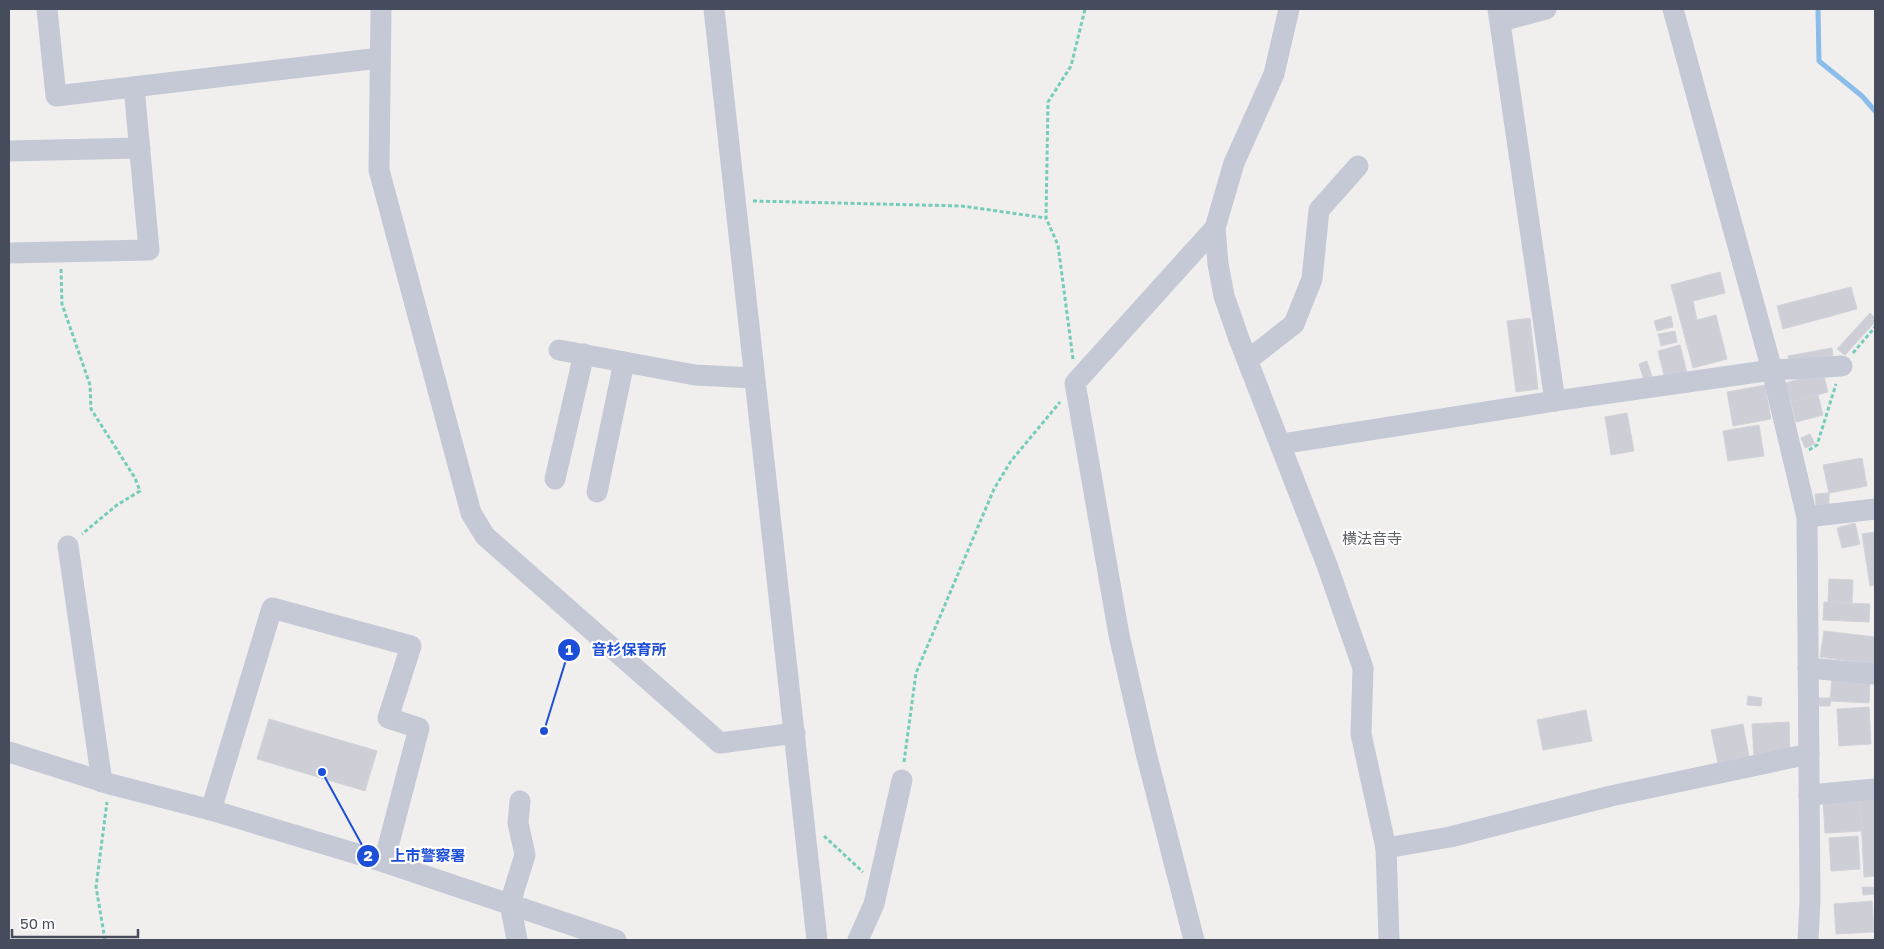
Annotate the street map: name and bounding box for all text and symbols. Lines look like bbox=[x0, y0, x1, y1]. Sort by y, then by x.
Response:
district label: 横法音寺 bbox=[1342, 529, 1402, 547]
callout: 音杉保育所 bbox=[557, 635, 677, 665]
text: 1 bbox=[565, 640, 573, 658]
text: 音杉保育所 bbox=[591, 640, 667, 658]
callout: 上市警察署 bbox=[355, 841, 475, 871]
text: 2 bbox=[363, 846, 373, 864]
text: 上市警察署 bbox=[390, 846, 466, 864]
scale bar bbox=[12, 906, 139, 938]
text: 50 m bbox=[20, 914, 55, 932]

